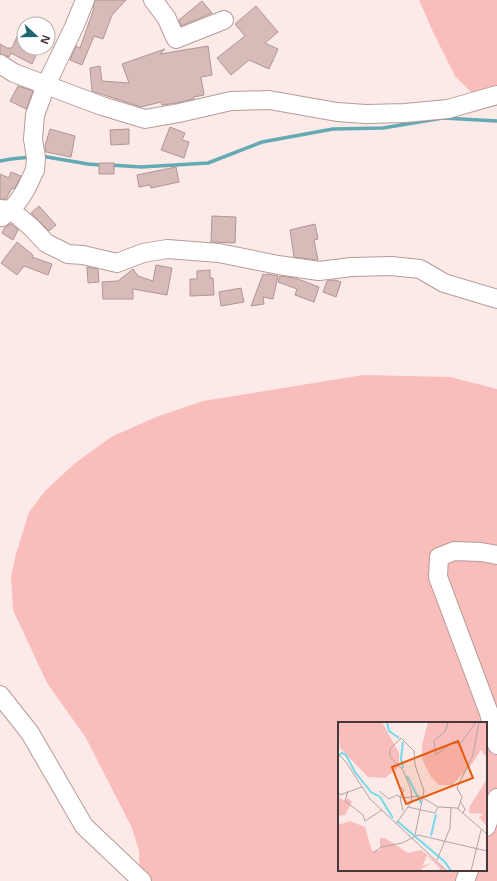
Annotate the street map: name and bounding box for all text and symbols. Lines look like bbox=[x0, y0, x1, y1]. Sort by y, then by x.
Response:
north arrow bbox=[16, 16, 56, 56]
text: N bbox=[37, 33, 54, 47]
inset map bbox=[338, 722, 487, 871]

